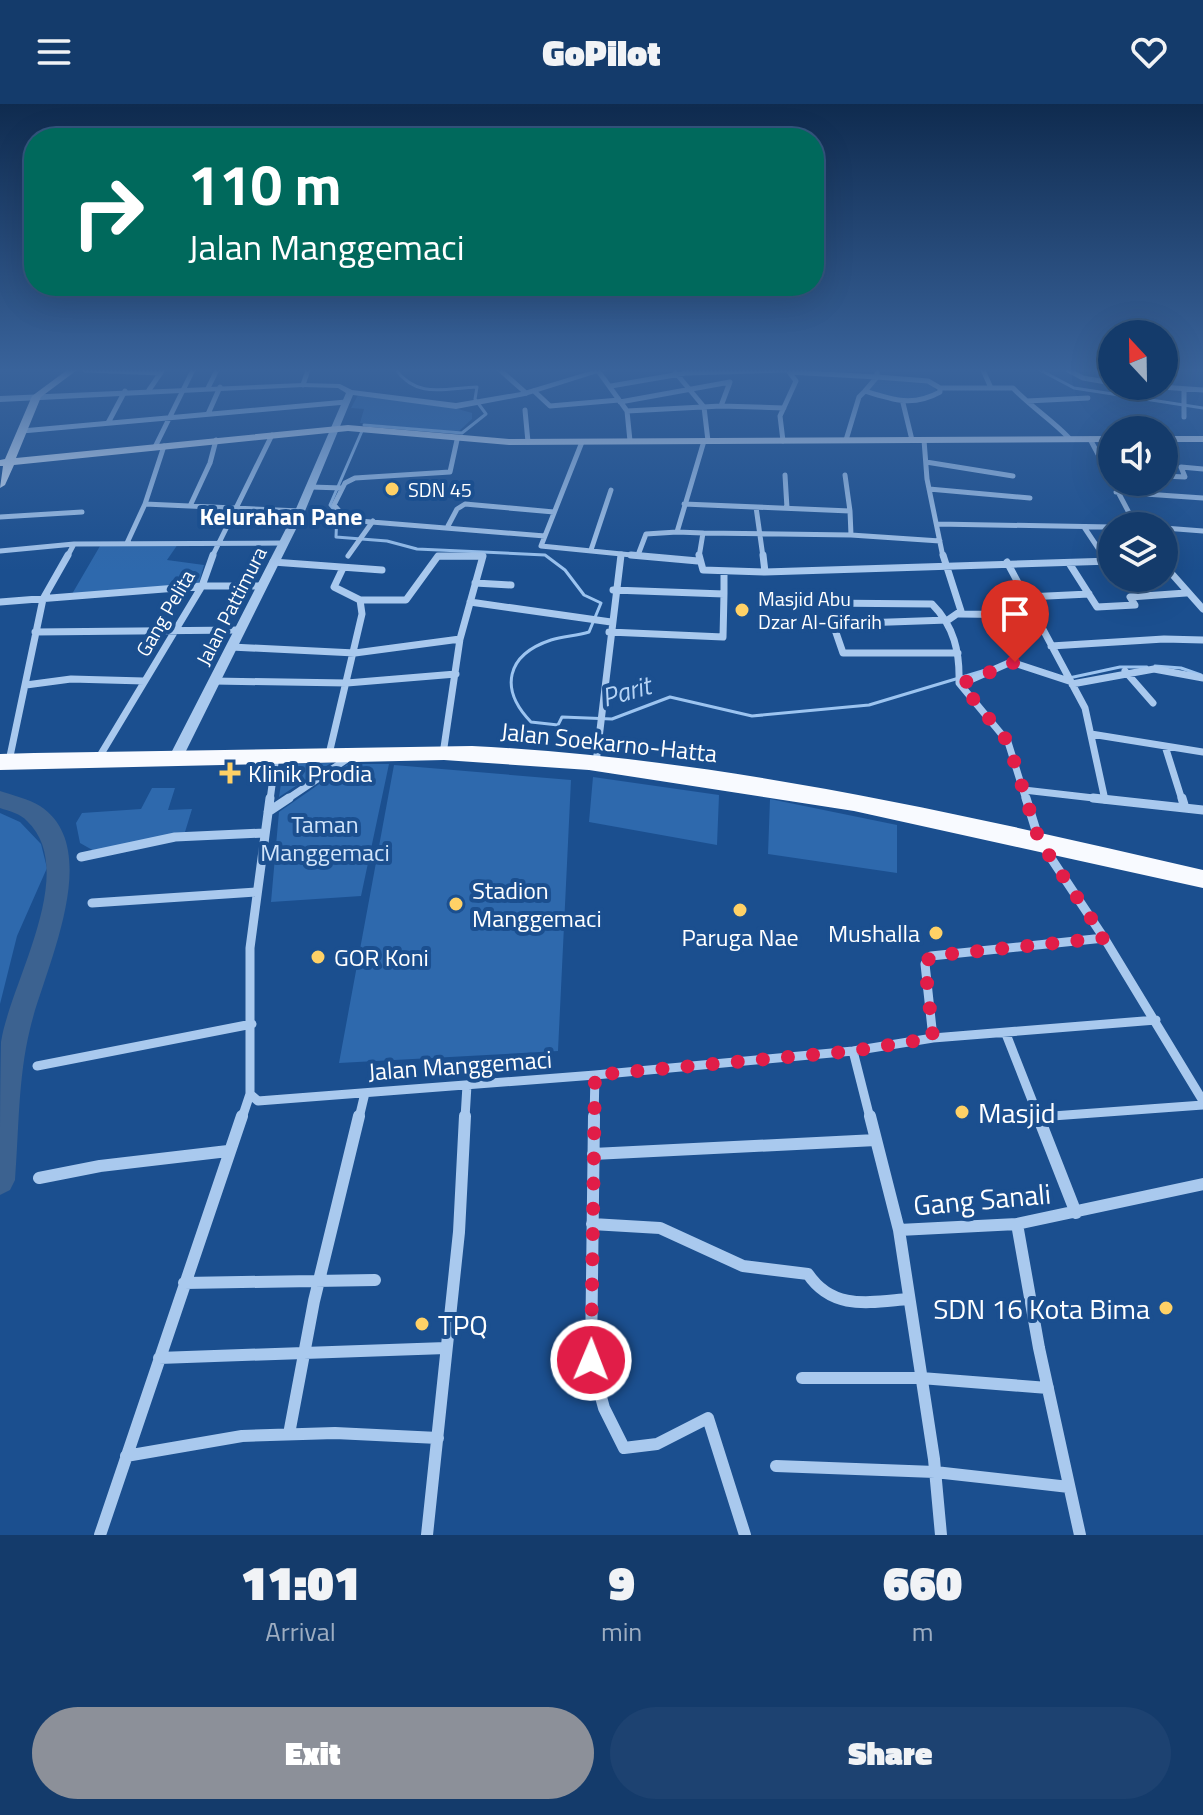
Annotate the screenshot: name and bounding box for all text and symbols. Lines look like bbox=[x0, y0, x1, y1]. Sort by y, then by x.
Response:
text: GoPilot bbox=[542, 25, 661, 80]
icon: menu bbox=[32, 30, 76, 74]
icon: heart bbox=[1127, 30, 1171, 74]
text: 110 m bbox=[188, 142, 341, 227]
icon: right bbox=[56, 160, 160, 264]
text: Jalan Manggemaci bbox=[188, 219, 465, 274]
north arrow bbox=[1098, 320, 1178, 400]
map controls bbox=[1098, 320, 1178, 592]
button: sound bbox=[1098, 416, 1178, 496]
place label: SDN 45 bbox=[408, 474, 472, 505]
marker: SDN 45 bbox=[383, 480, 401, 498]
district label: Kelurahan Pane bbox=[200, 498, 362, 534]
button: layers bbox=[1098, 512, 1178, 592]
street label: Jalan Pattimura bbox=[188, 541, 274, 671]
street label: Gang Pelita bbox=[128, 564, 202, 662]
pin bbox=[981, 580, 1049, 662]
place label: Masjid Abu Dzar Al-Gifarih bbox=[758, 583, 882, 637]
icon: arrive bbox=[993, 592, 1037, 636]
marker: Masjid Abu Dzar Al-Gifarih bbox=[733, 601, 751, 619]
water label: Parit bbox=[597, 665, 658, 717]
street label: Jalan Soekarno-Hatta bbox=[499, 713, 719, 771]
place label: Klinik Prodia bbox=[248, 755, 372, 791]
marker: Klinik Prodia bbox=[219, 762, 241, 784]
park label: Taman Manggemaci bbox=[260, 806, 390, 870]
place label: Stadion Manggemaci bbox=[472, 872, 602, 936]
marker: Stadion Manggemaci bbox=[447, 895, 465, 913]
marker: Paruga Nae bbox=[731, 901, 749, 919]
place label: Mushalla bbox=[828, 915, 920, 951]
place label: Paruga Nae bbox=[681, 919, 799, 955]
marker: Mushalla bbox=[927, 924, 945, 942]
place label: GOR Koni bbox=[334, 939, 429, 975]
marker: GOR Koni bbox=[309, 948, 327, 966]
street label: Jalan Manggemaci bbox=[367, 1041, 553, 1089]
place label: Masjid bbox=[978, 1091, 1056, 1134]
marker: Masjid bbox=[953, 1103, 971, 1121]
street label: Gang Sanali bbox=[912, 1172, 1052, 1226]
place label: SDN 16 Kota Bima bbox=[933, 1287, 1150, 1330]
marker: SDN 16 Kota Bima bbox=[1157, 1299, 1175, 1317]
place label: TPQ bbox=[438, 1303, 488, 1346]
marker: TPQ bbox=[413, 1315, 431, 1333]
position arrow bbox=[549, 1318, 633, 1402]
text: 11:01 bbox=[241, 1546, 360, 1619]
text: 9 bbox=[608, 1546, 635, 1619]
text: 660 bbox=[883, 1546, 962, 1619]
text: Arrival bbox=[265, 1612, 336, 1651]
text: min bbox=[601, 1612, 642, 1651]
text: m bbox=[912, 1612, 934, 1651]
button: Exit bbox=[32, 1707, 594, 1799]
button: Share bbox=[610, 1707, 1171, 1799]

